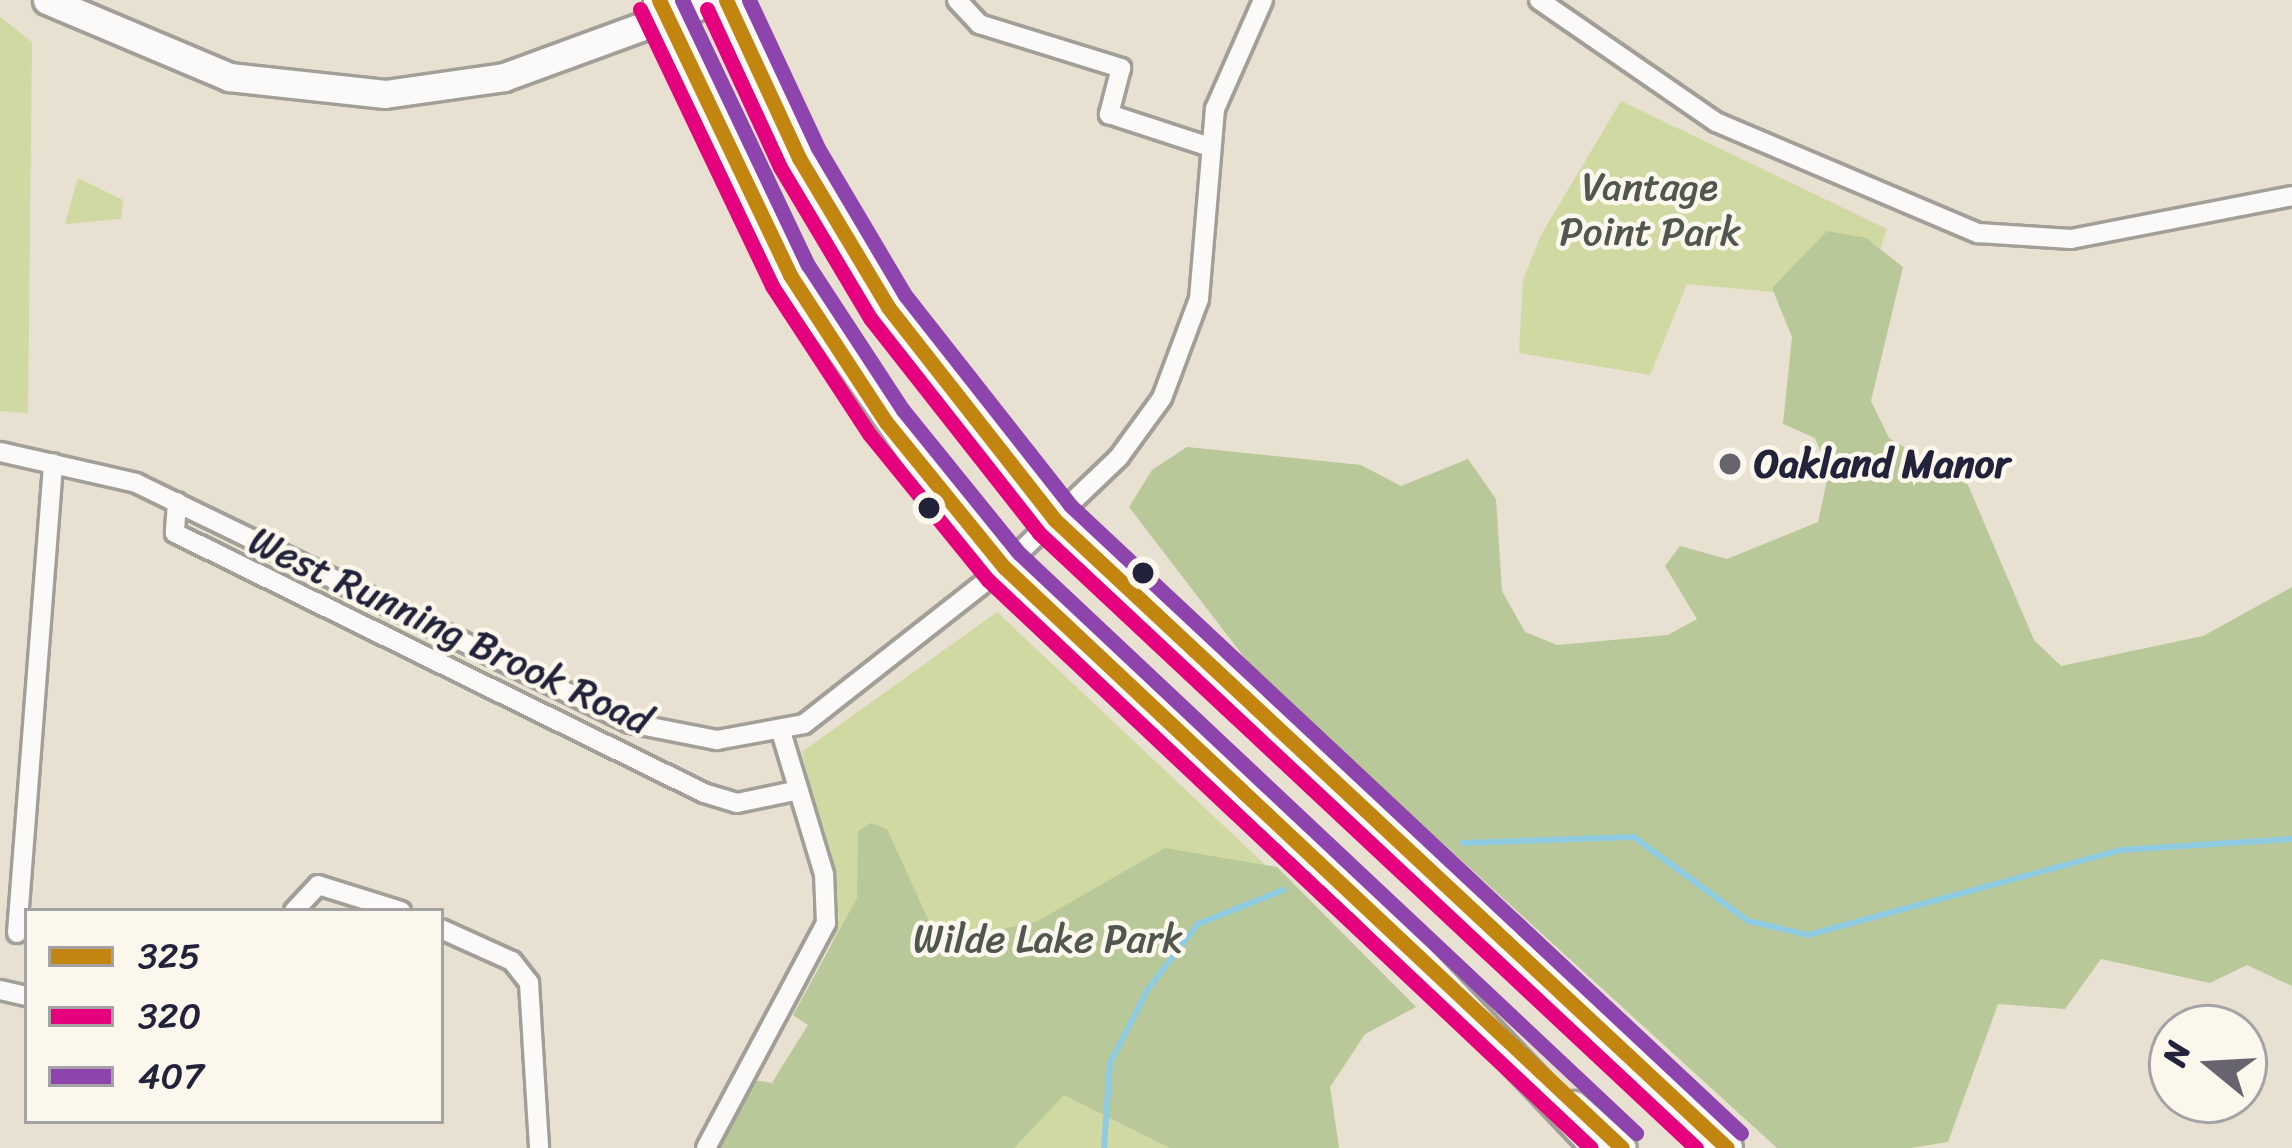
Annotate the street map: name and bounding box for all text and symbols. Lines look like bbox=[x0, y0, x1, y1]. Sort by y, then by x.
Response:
park label: Vantage Point Park bbox=[1559, 165, 1741, 256]
place label: Oakland Manor bbox=[1754, 441, 2010, 487]
marker: Oakland Manor bbox=[1717, 451, 1743, 477]
unlabelled marker bbox=[918, 497, 940, 519]
street label: West Running Brook Road bbox=[241, 517, 659, 745]
unlabelled marker bbox=[1132, 562, 1154, 584]
legend bbox=[24, 908, 444, 1124]
park label: Wilde Lake Park bbox=[912, 916, 1184, 962]
text: 325 bbox=[138, 924, 201, 988]
text: 320 bbox=[138, 984, 201, 1048]
north arrow bbox=[2148, 1004, 2268, 1124]
text: N bbox=[2146, 1034, 2208, 1074]
text: 407 bbox=[138, 1044, 204, 1108]

